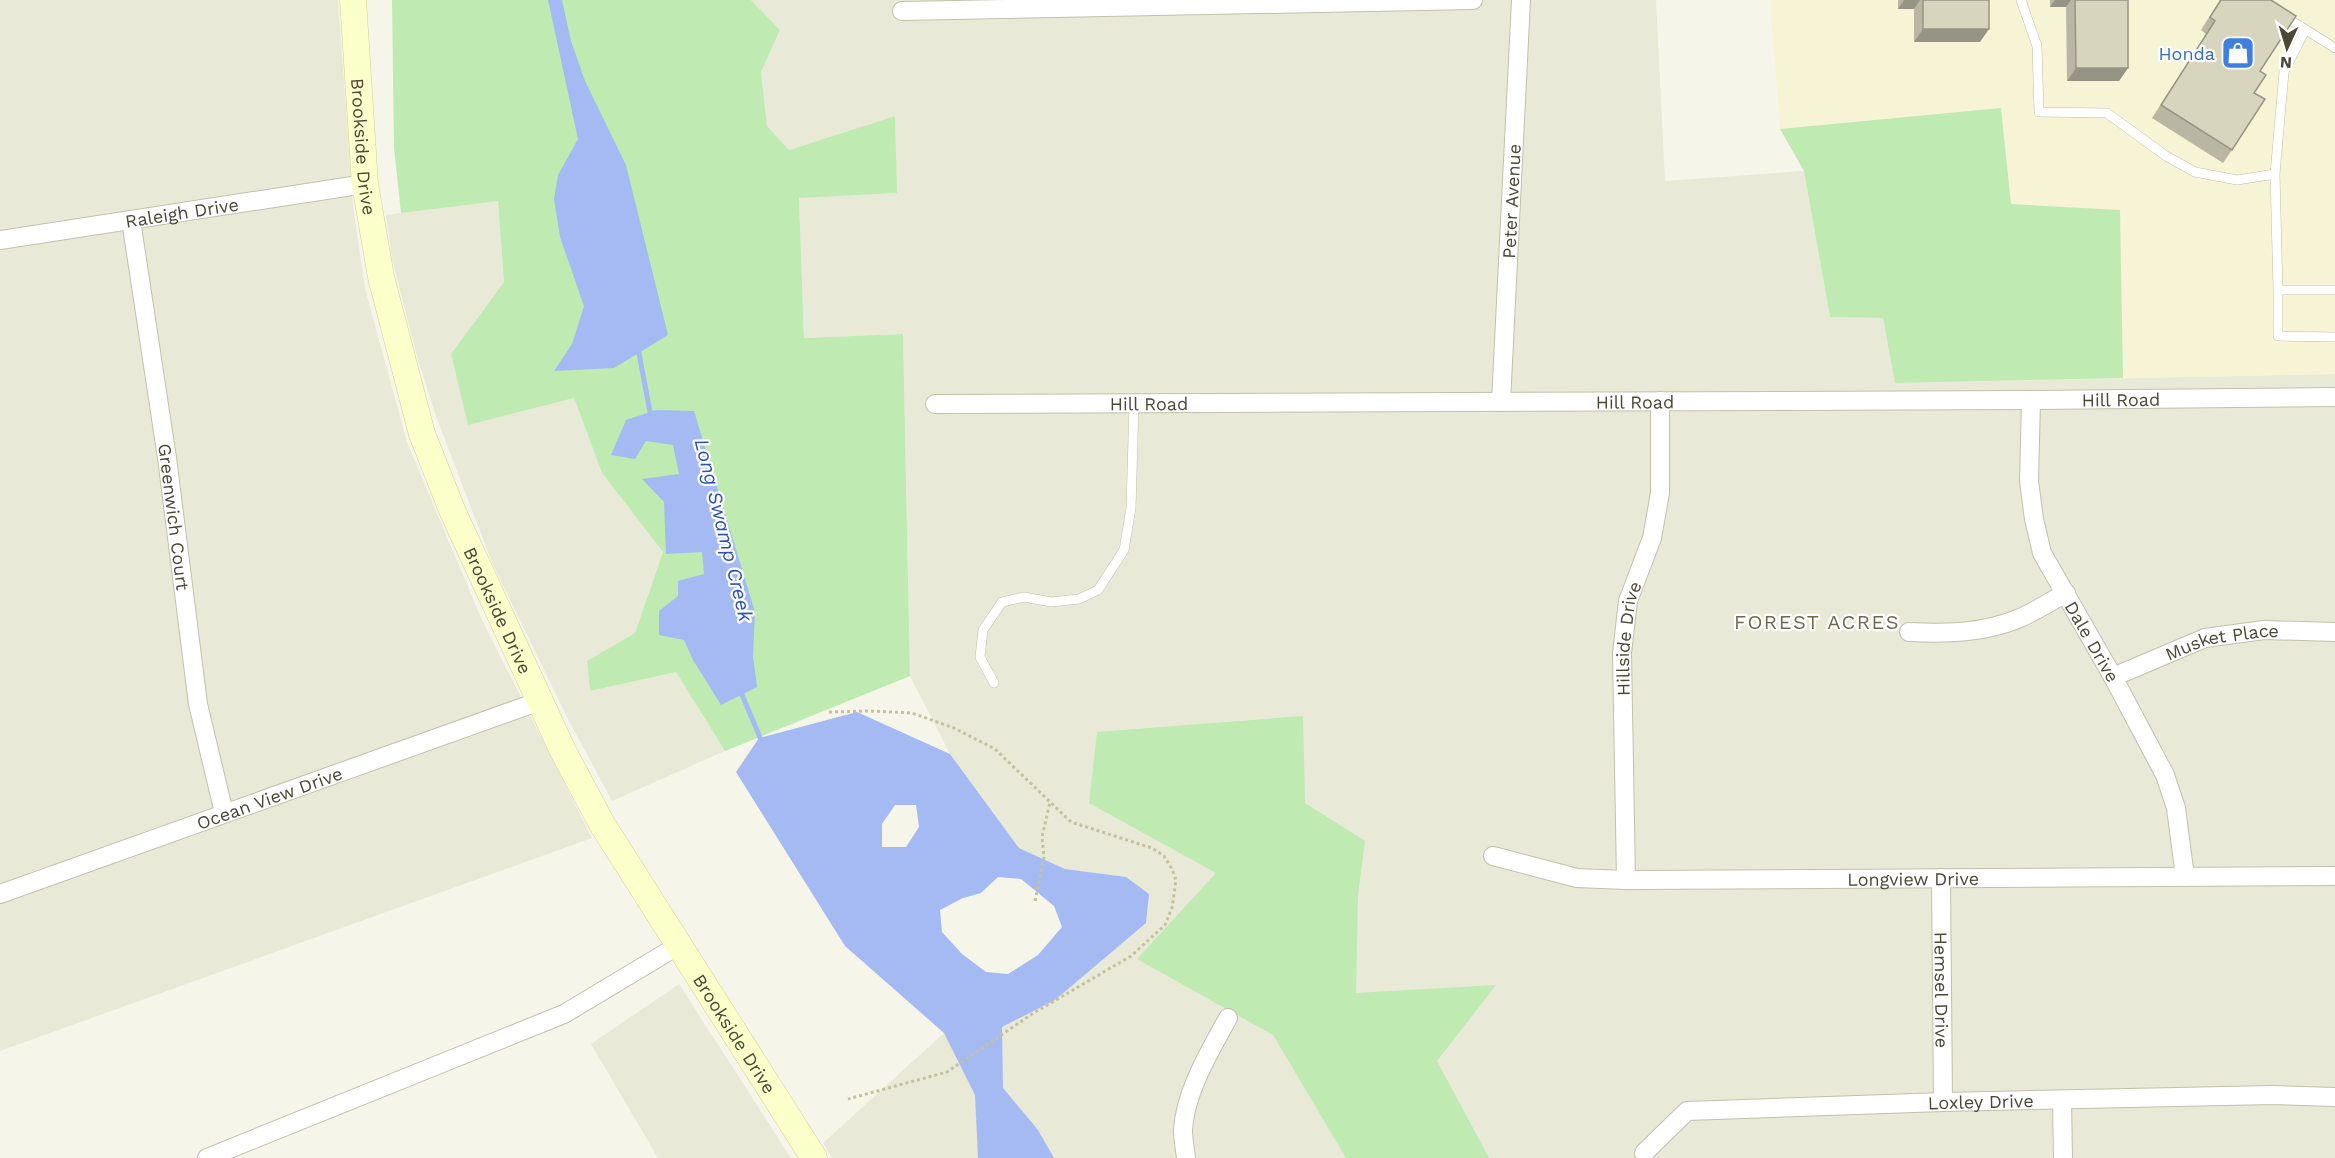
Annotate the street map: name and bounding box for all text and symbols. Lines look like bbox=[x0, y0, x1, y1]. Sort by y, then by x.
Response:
north arrow bbox=[2257, 18, 2317, 78]
shop icon: Honda bbox=[2220, 35, 2256, 71]
place label: Honda bbox=[2159, 43, 2215, 64]
text: N bbox=[2279, 53, 2293, 72]
street label: Brookside Drive bbox=[348, 77, 381, 217]
street label: Peter Avenue bbox=[1498, 143, 1524, 259]
street label: Raleigh Drive bbox=[124, 193, 240, 231]
street label: Hill Road bbox=[2082, 388, 2160, 410]
street label: Hill Road bbox=[1596, 391, 1674, 412]
street label: Hill Road bbox=[1110, 393, 1188, 414]
water label: Long Swamp Creek bbox=[690, 436, 759, 625]
street label: Greenwich Court bbox=[154, 442, 194, 592]
street label: Brookside Drive bbox=[460, 543, 536, 677]
street label: Hillside Drive bbox=[1611, 578, 1645, 696]
street label: Dale Drive bbox=[2061, 597, 2124, 686]
district label: FOREST ACRES bbox=[1734, 610, 1900, 634]
street label: Musket Place bbox=[2162, 619, 2279, 664]
street label: Ocean View Drive bbox=[194, 762, 345, 833]
street label: Longview Drive bbox=[1847, 868, 1979, 889]
street label: Hemsel Drive bbox=[1931, 932, 1953, 1048]
street label: Brookside Drive bbox=[689, 970, 781, 1097]
street label: Loxley Drive bbox=[1927, 1090, 2034, 1113]

